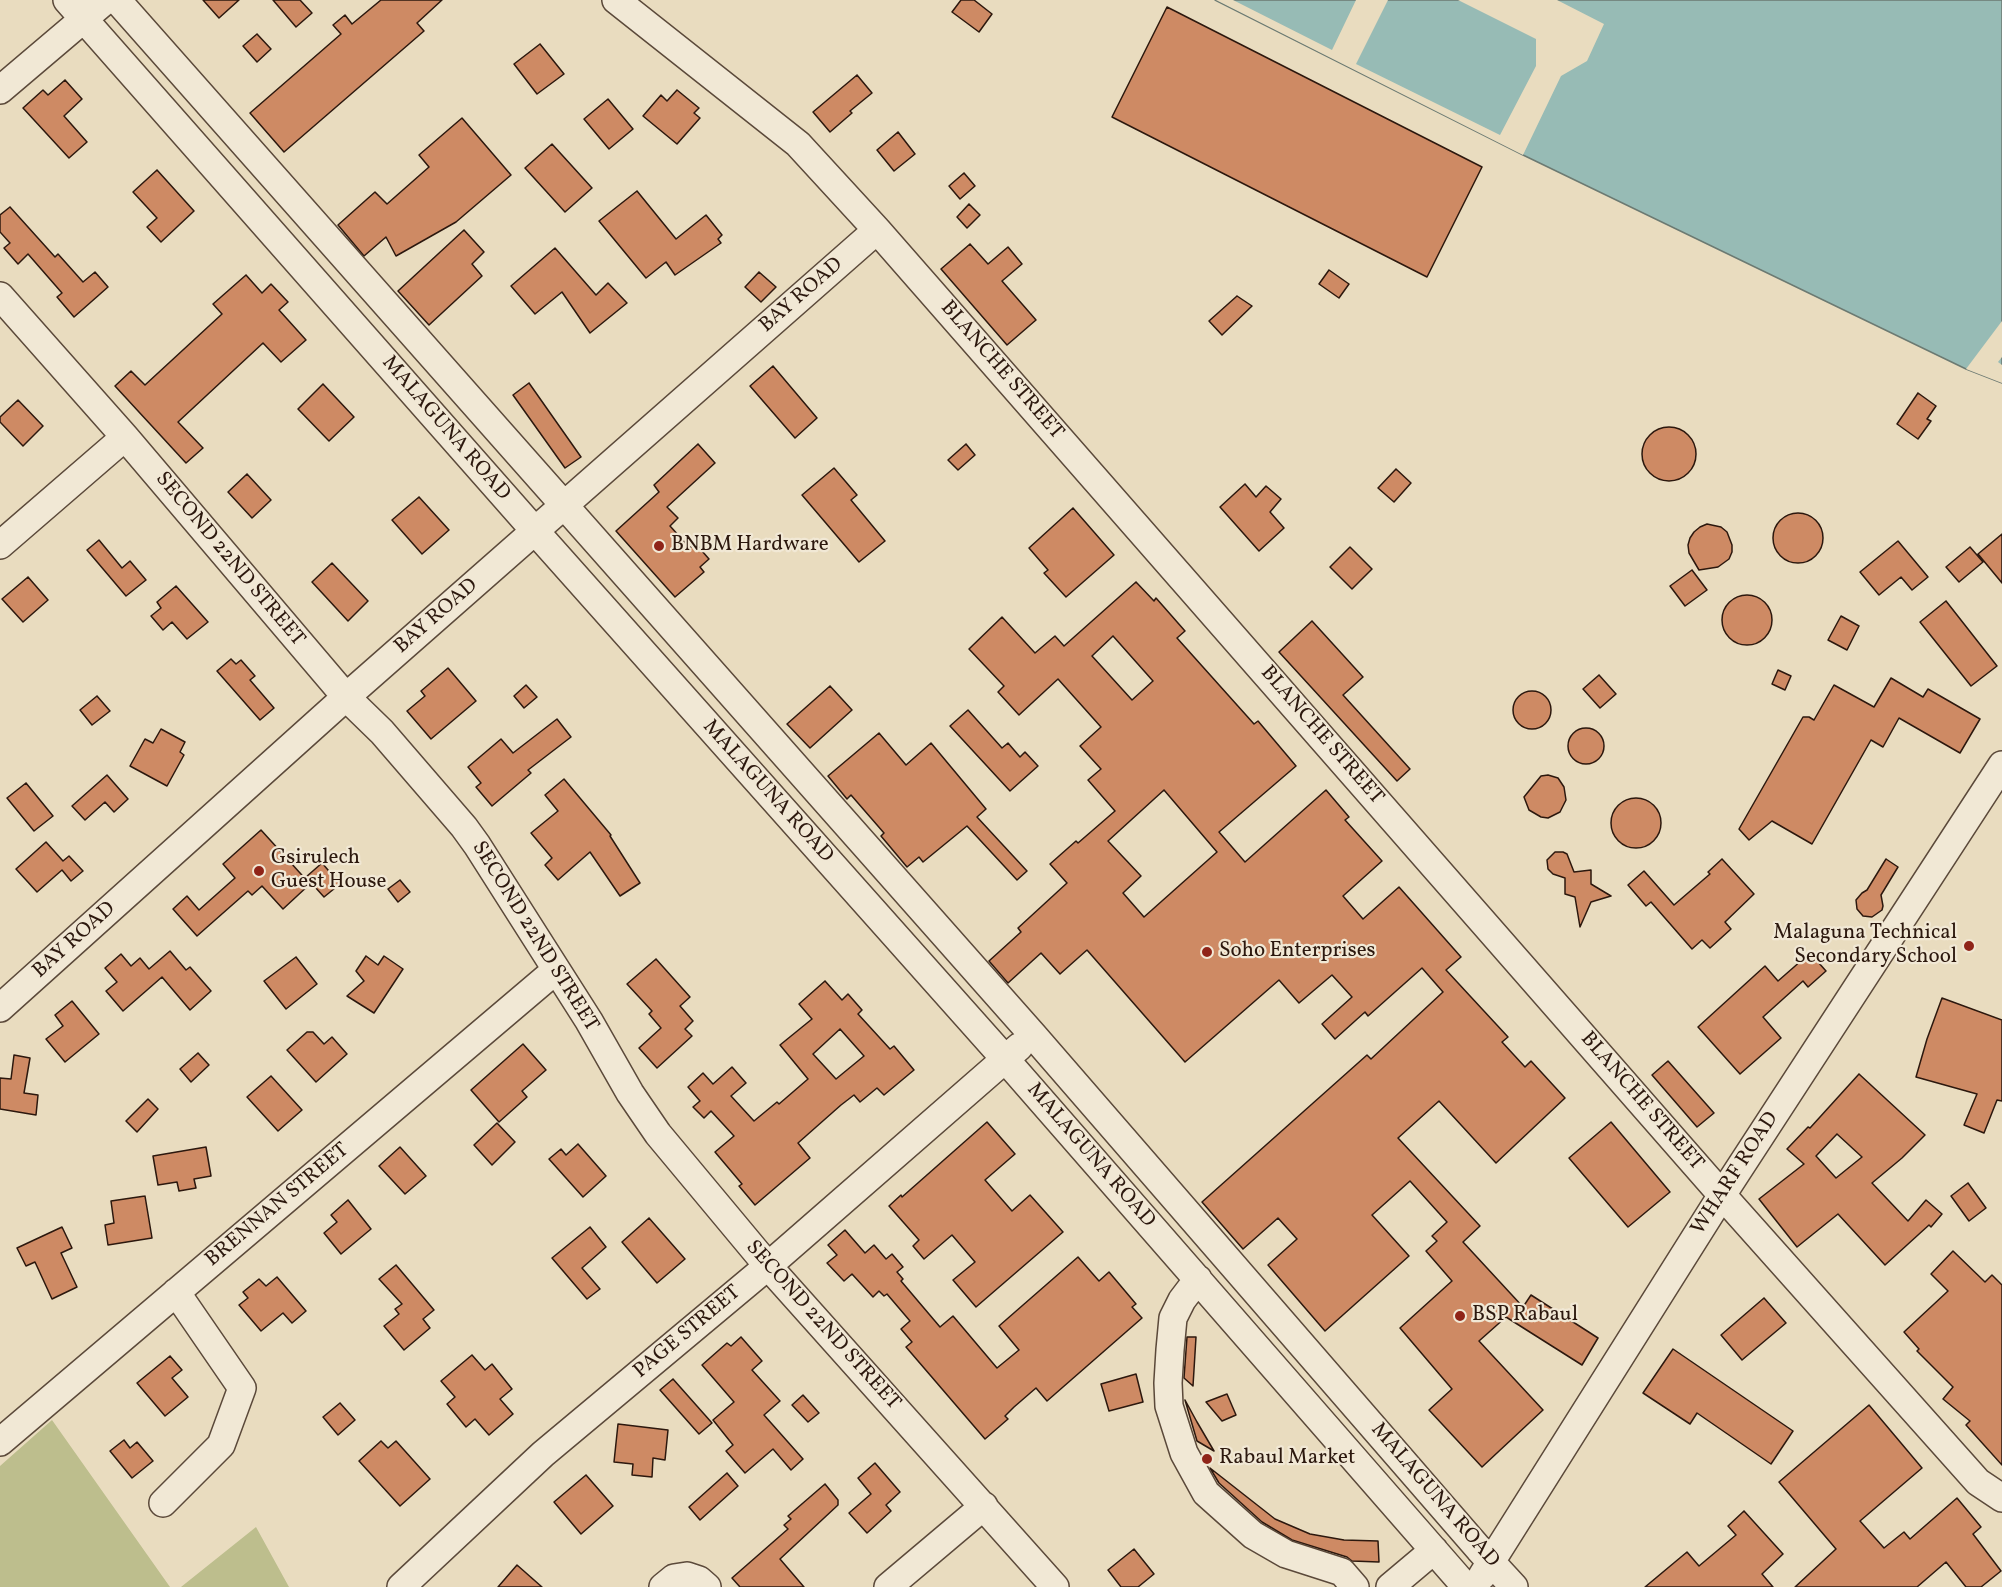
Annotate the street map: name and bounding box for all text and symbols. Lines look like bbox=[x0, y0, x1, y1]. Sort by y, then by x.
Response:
street label: BAY ROAD bbox=[755, 253, 849, 339]
street label: BLANCHE STREET bbox=[934, 297, 1068, 445]
street label: MALAGUNA ROAD bbox=[375, 351, 515, 507]
street label: SECOND 22ND STREET bbox=[149, 468, 309, 652]
place label: BNBM Hardware bbox=[671, 533, 829, 559]
marker: BNBM Hardware bbox=[652, 539, 666, 553]
street label: BAY ROAD bbox=[390, 574, 484, 660]
street label: BLANCHE STREET bbox=[1254, 662, 1388, 810]
street label: MALAGUNA ROAD bbox=[696, 715, 838, 869]
street label: SECOND 22ND STREET bbox=[465, 837, 603, 1037]
place label: Gsirulech Guest House bbox=[271, 846, 386, 896]
marker: Gsirulech Guest House bbox=[252, 864, 266, 878]
street label: BAY ROAD bbox=[29, 897, 121, 985]
place label: Malaguna Technical Secondary School bbox=[1773, 921, 1957, 971]
place label: Soho Enterprises bbox=[1219, 939, 1376, 965]
marker: Malaguna Technical Secondary School bbox=[1962, 939, 1976, 953]
marker: Soho Enterprises bbox=[1200, 945, 1214, 959]
street label: BLANCHE STREET bbox=[1574, 1028, 1708, 1176]
street label: MALAGUNA ROAD bbox=[1020, 1078, 1160, 1234]
street label: WHARF ROAD bbox=[1687, 1108, 1785, 1240]
street label: BRENNAN STREET bbox=[201, 1139, 355, 1273]
street label: SECOND 22ND STREET bbox=[739, 1236, 905, 1416]
street label: PAGE STREET bbox=[629, 1281, 747, 1385]
place label: BSP Rabaul bbox=[1472, 1303, 1578, 1329]
marker: BSP Rabaul bbox=[1453, 1309, 1467, 1323]
street label: MALAGUNA ROAD bbox=[1364, 1418, 1504, 1574]
place label: Rabaul Market bbox=[1219, 1446, 1355, 1472]
marker: Rabaul Market bbox=[1200, 1452, 1214, 1466]

